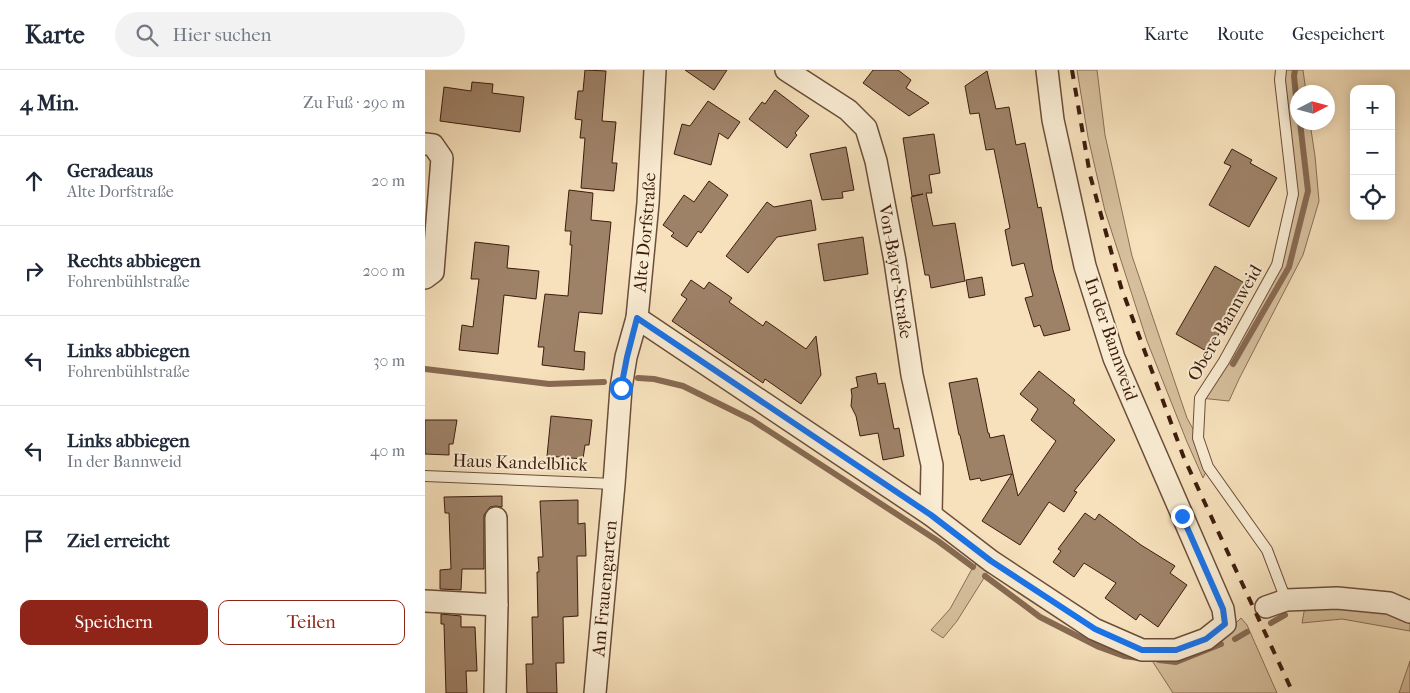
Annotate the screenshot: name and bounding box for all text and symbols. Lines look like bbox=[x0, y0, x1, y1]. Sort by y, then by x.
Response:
search box bbox=[115, 12, 465, 57]
text: Karte bbox=[25, 21, 85, 49]
icon: search bbox=[133, 21, 161, 49]
text: Hier suchen bbox=[173, 24, 272, 46]
text: Karte bbox=[1144, 24, 1189, 45]
text: Route bbox=[1217, 24, 1264, 45]
text: Gespeichert bbox=[1292, 24, 1385, 45]
north arrow bbox=[1290, 85, 1335, 130]
map controls bbox=[1350, 85, 1395, 220]
button: + bbox=[1350, 85, 1395, 130]
text: 4 Min. bbox=[20, 91, 79, 115]
text: Zu Fuß · 290 m bbox=[303, 93, 405, 112]
button: − bbox=[1350, 130, 1395, 175]
text: Geradeaus bbox=[67, 160, 153, 182]
icon: ahead bbox=[20, 167, 48, 195]
text: 20 m bbox=[371, 171, 405, 190]
street label: Alte Dorfstraße bbox=[629, 172, 660, 294]
button: locate bbox=[1350, 175, 1395, 220]
text: Alte Dorfstraße bbox=[67, 182, 174, 201]
street label: Von-Bayer-Straße bbox=[874, 202, 917, 340]
text: Rechts abbiegen bbox=[67, 250, 201, 272]
icon: right bbox=[20, 257, 48, 285]
text: 200 m bbox=[362, 261, 405, 280]
street label: Obere Bannweid bbox=[1183, 261, 1267, 385]
text: Fohrenbühlstraße bbox=[67, 272, 190, 291]
street label: In der Bannweid bbox=[1080, 275, 1142, 404]
text: Links abbiegen bbox=[67, 340, 190, 362]
icon: left bbox=[20, 347, 48, 375]
text: 30 m bbox=[373, 351, 405, 370]
text: Fohrenbühlstraße bbox=[67, 362, 190, 381]
route start bbox=[610, 377, 633, 400]
text: Links abbiegen bbox=[67, 430, 190, 452]
icon: left bbox=[20, 437, 48, 465]
text: 40 m bbox=[370, 441, 405, 460]
street label: Haus Kandelblick bbox=[452, 450, 589, 476]
text: In der Bannweid bbox=[67, 452, 182, 471]
route end bbox=[1171, 505, 1194, 528]
street label: Am Frauengarten bbox=[588, 519, 621, 659]
icon: arrive bbox=[20, 527, 48, 555]
text: Ziel erreicht bbox=[67, 530, 170, 552]
button: Speichern bbox=[20, 600, 208, 645]
button: Teilen bbox=[218, 600, 405, 645]

